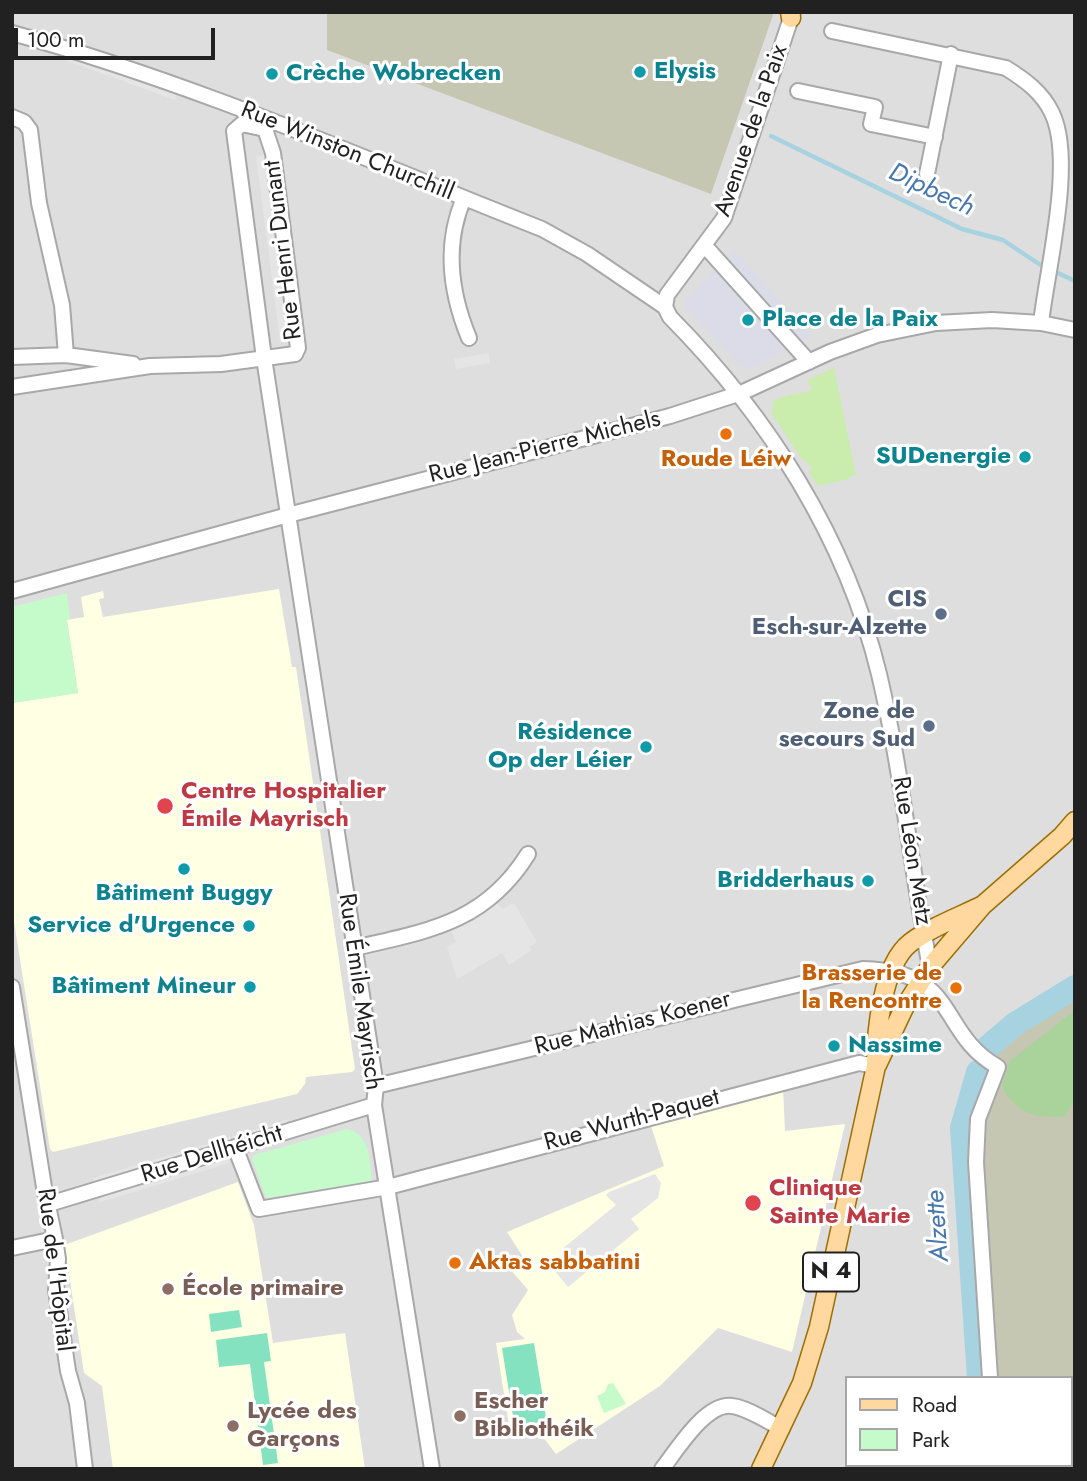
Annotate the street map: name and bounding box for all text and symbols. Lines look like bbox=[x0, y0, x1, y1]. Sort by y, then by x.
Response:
scale bar bbox=[18, 14, 219, 58]
text: 100 m bbox=[27, 25, 84, 55]
street label: Avenue de la Paix bbox=[709, 41, 795, 221]
place label: Elysis bbox=[654, 58, 716, 86]
place label: Crèche Wobrecken bbox=[286, 60, 501, 88]
marker: Elysis bbox=[632, 64, 648, 80]
marker: Crèche Wobrecken bbox=[264, 66, 280, 82]
street label: Rue Winston Churchill bbox=[236, 96, 458, 208]
water label: Dipbech bbox=[883, 158, 979, 224]
street label: Rue Henri Dunant bbox=[259, 159, 309, 341]
place label: Place de la Paix bbox=[762, 306, 938, 334]
marker: Place de la Paix bbox=[740, 312, 756, 328]
street label: Rue Jean-Pierre Michels bbox=[426, 405, 664, 491]
marker: Roude Léiw bbox=[718, 426, 734, 442]
place label: SUDenergie bbox=[876, 443, 1011, 471]
place label: Roude Léiw bbox=[661, 446, 791, 474]
marker: SUDenergie bbox=[1017, 449, 1033, 465]
place label: CIS Esch-sur-Alzette bbox=[752, 586, 927, 642]
marker: CIS Esch-sur-Alzette bbox=[933, 606, 949, 622]
place label: Zone de secours Sud bbox=[779, 698, 915, 754]
marker: Zone de secours Sud bbox=[921, 718, 937, 734]
place label: Résidence Op der Léier bbox=[488, 719, 632, 775]
marker: Résidence Op der Léier bbox=[638, 739, 654, 755]
street label: Rue Léon Metz bbox=[885, 775, 937, 927]
place label: Centre Hospitalier Émile Mayrisch bbox=[181, 778, 386, 834]
marker: Centre Hospitalier Émile Mayrisch bbox=[155, 796, 175, 816]
marker: Bâtiment Buggy bbox=[176, 861, 192, 877]
place label: Bridderhaus bbox=[717, 867, 854, 895]
marker: Bridderhaus bbox=[860, 873, 876, 889]
place label: Bâtiment Buggy bbox=[96, 880, 272, 908]
street label: Rue Émile Mayrisch bbox=[331, 892, 387, 1092]
place label: Service d'Urgence bbox=[27, 912, 235, 940]
marker: Service d'Urgence bbox=[241, 918, 257, 934]
place label: Brasserie de la Rencontre bbox=[802, 960, 942, 1016]
place label: Bâtiment Mineur bbox=[51, 973, 236, 1001]
marker: Bâtiment Mineur bbox=[242, 979, 258, 995]
marker: Brasserie de la Rencontre bbox=[948, 980, 964, 996]
street label: Rue Mathias Koener bbox=[532, 986, 734, 1062]
place label: Nassime bbox=[848, 1032, 942, 1060]
marker: Nassime bbox=[826, 1038, 842, 1054]
street label: Rue Wurth-Paquet bbox=[541, 1084, 723, 1158]
street label: Rue Dellhéicht bbox=[138, 1120, 286, 1190]
place label: Clinique Sainte Marie bbox=[769, 1175, 911, 1231]
street label: Rue de l'Hôpital bbox=[30, 1187, 78, 1353]
water label: Alzette bbox=[921, 1189, 957, 1263]
marker: Clinique Sainte Marie bbox=[743, 1193, 763, 1213]
place label: Aktas sabbatini bbox=[469, 1249, 640, 1277]
road number: N 4 bbox=[803, 1252, 859, 1292]
marker: Aktas sabbatini bbox=[447, 1255, 463, 1271]
place label: École primaire bbox=[182, 1275, 344, 1303]
marker: École primaire bbox=[160, 1281, 176, 1297]
legend bbox=[846, 1376, 1073, 1467]
place label: Escher Bibliothéik bbox=[474, 1388, 594, 1444]
text: Road bbox=[912, 1390, 957, 1420]
place label: Lycée des Garçons bbox=[247, 1398, 357, 1454]
marker: Escher Bibliothéik bbox=[452, 1408, 468, 1424]
marker: Lycée des Garçons bbox=[225, 1418, 241, 1434]
text: Park bbox=[912, 1425, 949, 1455]

